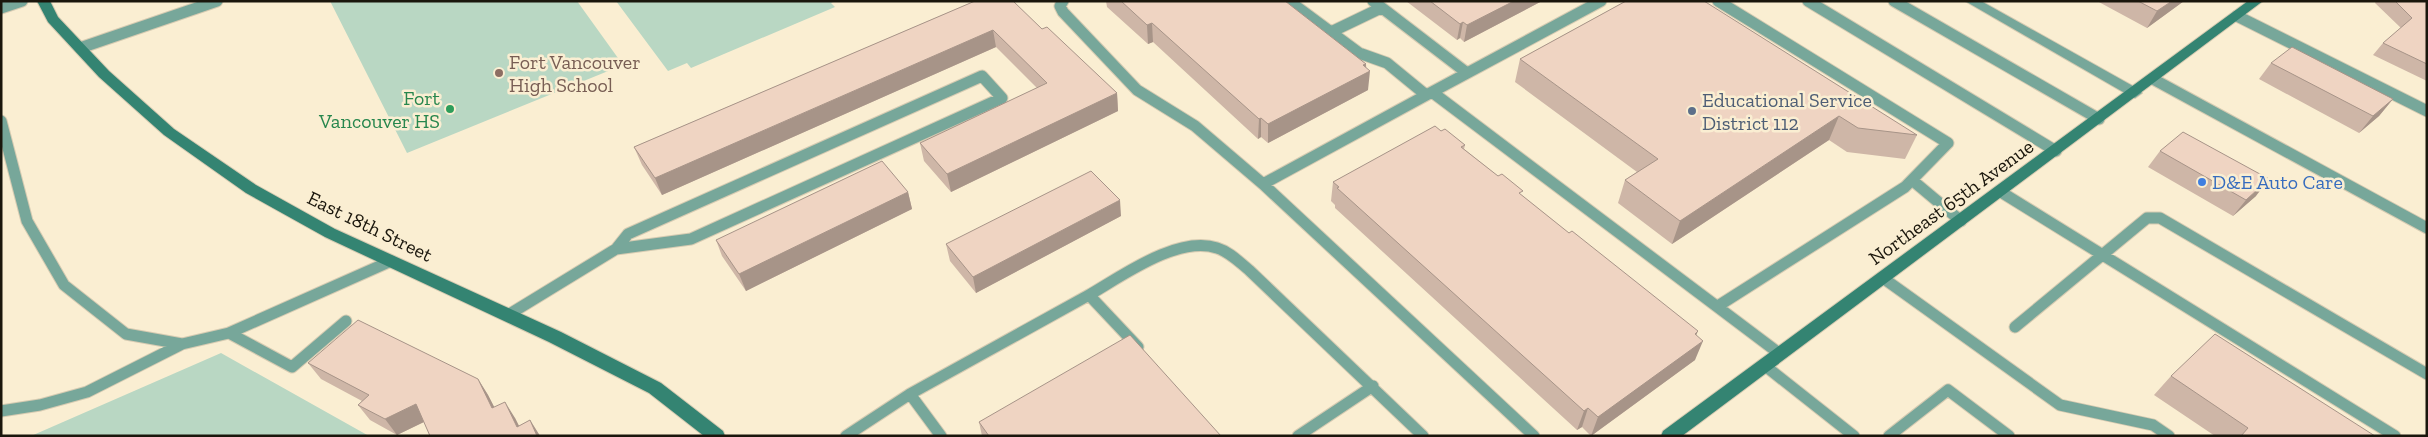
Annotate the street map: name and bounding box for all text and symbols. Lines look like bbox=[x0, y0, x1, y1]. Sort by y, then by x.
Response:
place label: Fort Vancouver High School bbox=[509, 50, 641, 97]
marker: Fort Vancouver High School bbox=[493, 67, 505, 79]
place label: Fort Vancouver HS bbox=[318, 86, 441, 133]
place label: Educational Service District 112 bbox=[1702, 88, 1872, 135]
marker: Fort Vancouver HS bbox=[444, 103, 456, 115]
marker: Educational Service District 112 bbox=[1686, 105, 1698, 117]
street label: Northeast 65th Avenue bbox=[1864, 134, 2038, 270]
place label: D&E Auto Care bbox=[2212, 170, 2343, 194]
marker: D&E Auto Care bbox=[2196, 176, 2208, 188]
street label: East 18th Street bbox=[304, 185, 437, 267]

